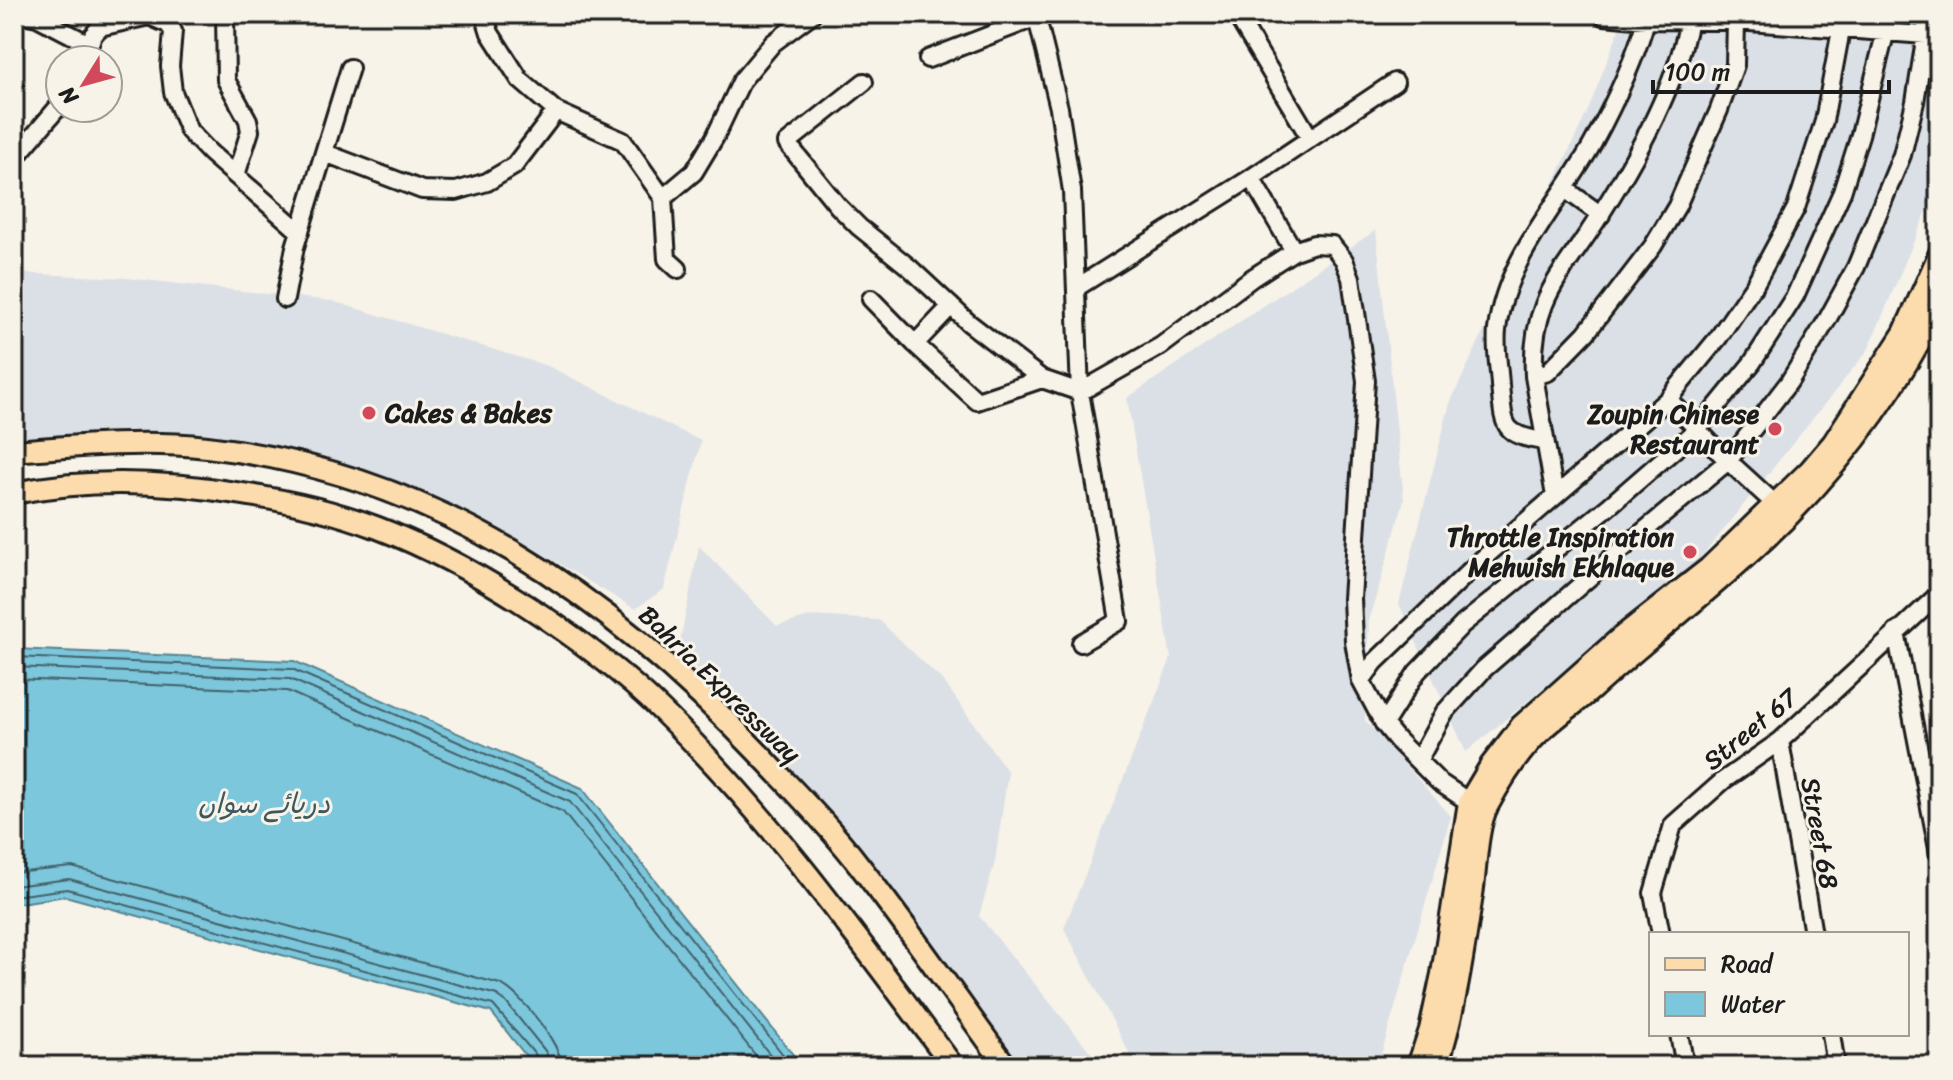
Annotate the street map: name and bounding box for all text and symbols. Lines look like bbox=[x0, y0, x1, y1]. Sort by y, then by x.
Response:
north arrow bbox=[44, 44, 124, 124]
scale bar bbox=[1653, 44, 1889, 94]
text: 100 m bbox=[1665, 51, 1730, 93]
text: N bbox=[48, 77, 89, 114]
place label: Cakes & Bakes bbox=[384, 390, 553, 436]
place label: Zoupin Chinese Restaurant bbox=[1586, 391, 1760, 467]
marker: Cakes & Bakes bbox=[360, 404, 378, 422]
marker: Zoupin Chinese Restaurant bbox=[1766, 420, 1784, 438]
place label: Throttle Inspiration Mehwish Ekhlaque bbox=[1447, 514, 1675, 590]
marker: Throttle Inspiration Mehwish Ekhlaque bbox=[1681, 543, 1699, 561]
street label: Bahria Expressway bbox=[627, 593, 813, 775]
street label: Street 67 bbox=[1692, 675, 1810, 782]
street label: Street 68 bbox=[1788, 773, 1852, 893]
water label: دریائے سواں bbox=[198, 779, 331, 828]
legend bbox=[1649, 932, 1909, 1036]
text: Road bbox=[1721, 943, 1775, 985]
text: Water bbox=[1721, 983, 1786, 1025]

